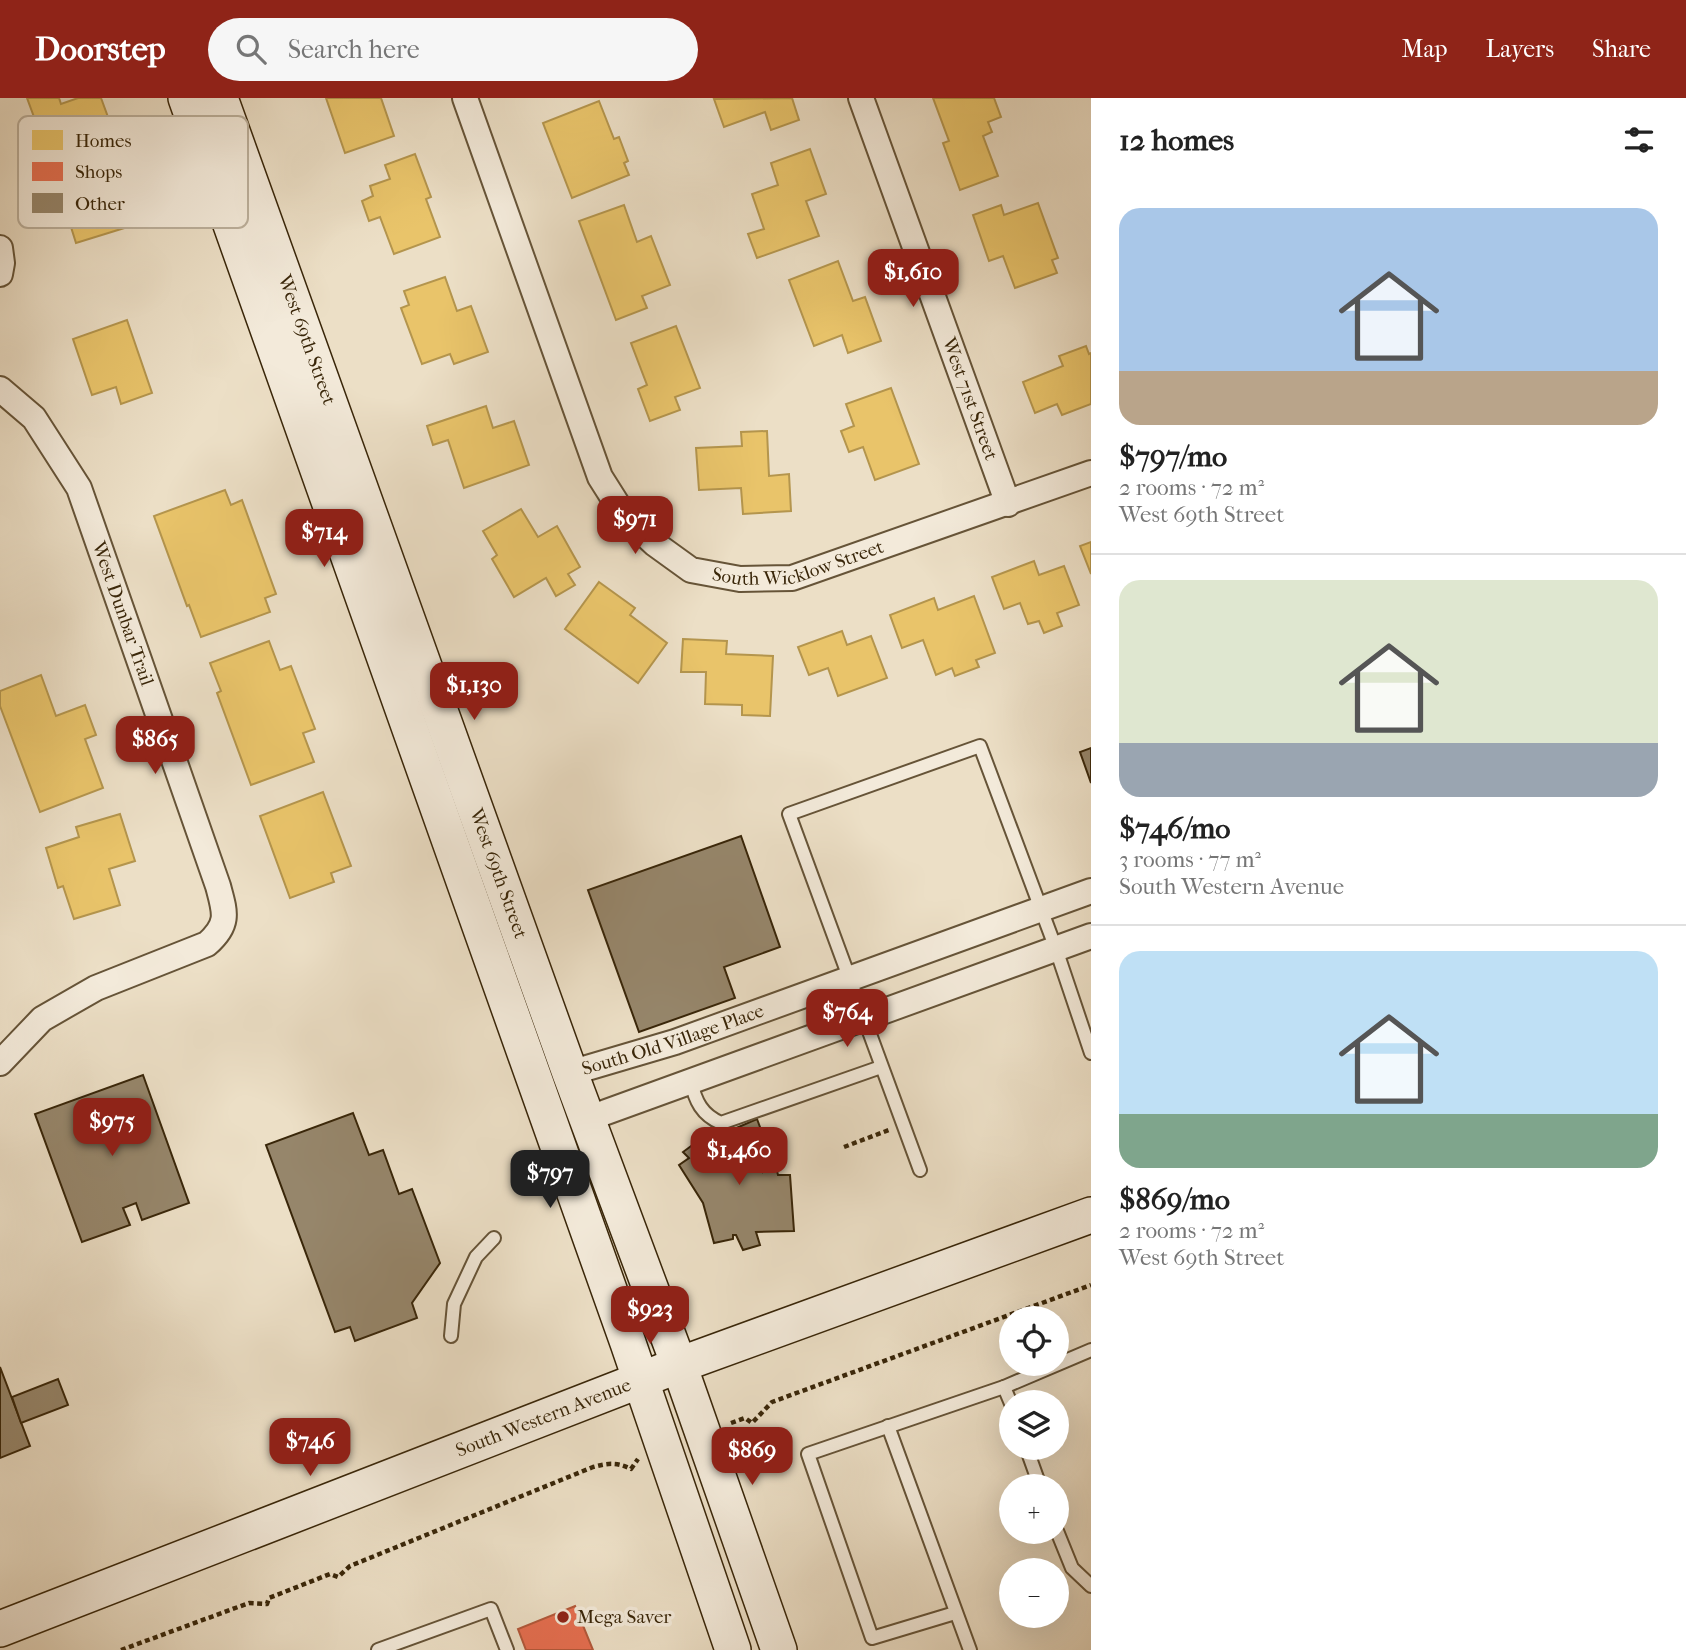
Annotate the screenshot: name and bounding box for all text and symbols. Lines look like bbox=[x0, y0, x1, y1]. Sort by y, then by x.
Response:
search box bbox=[208, 18, 698, 81]
text: Doorstep bbox=[35, 30, 166, 69]
icon: search bbox=[232, 30, 270, 68]
text: Search here bbox=[288, 34, 420, 65]
text: Map bbox=[1402, 35, 1448, 63]
text: Layers bbox=[1486, 35, 1554, 63]
text: Share bbox=[1592, 35, 1651, 63]
legend bbox=[18, 116, 248, 228]
icon: filters bbox=[1620, 121, 1658, 159]
text: 12 homes bbox=[1119, 123, 1234, 158]
text: Homes bbox=[75, 130, 131, 152]
text: Shops bbox=[75, 161, 122, 183]
text: Other bbox=[75, 193, 126, 215]
pin: $1,610 bbox=[856, 250, 970, 309]
icon: home bbox=[1326, 253, 1452, 379]
text: $1,610 bbox=[884, 258, 942, 285]
street label: West 69th Street bbox=[273, 271, 340, 408]
street label: West 71st Street bbox=[937, 334, 1002, 463]
text: $797/mo bbox=[1119, 439, 1227, 474]
text: 2 rooms · 72 m² bbox=[1119, 474, 1264, 501]
pin: $971 bbox=[594, 496, 676, 556]
text: West 69th Street bbox=[1119, 501, 1284, 528]
text: $971 bbox=[613, 505, 657, 532]
pin: $714 bbox=[283, 510, 365, 569]
text: $714 bbox=[301, 518, 347, 545]
street label: South Wicklow Street bbox=[710, 536, 887, 590]
street label: West Dunbar Trail bbox=[87, 538, 158, 689]
icon: home bbox=[1326, 625, 1452, 751]
pin: $1,130 bbox=[417, 662, 531, 722]
text: $1,130 bbox=[446, 671, 502, 698]
pin: $865 bbox=[114, 716, 196, 776]
text: $865 bbox=[132, 725, 178, 752]
street label: West 69th Street bbox=[465, 805, 532, 942]
text: $746/mo bbox=[1119, 811, 1230, 846]
text: 3 rooms · 77 m² bbox=[1119, 846, 1261, 873]
text: South Western Avenue bbox=[1119, 873, 1344, 900]
pin: $764 bbox=[806, 990, 888, 1049]
icon: home bbox=[1326, 996, 1452, 1122]
text: $764 bbox=[822, 998, 872, 1025]
street label: South Old Village Place bbox=[579, 1000, 767, 1080]
pin: $975 bbox=[71, 1098, 153, 1158]
text: $975 bbox=[89, 1107, 135, 1134]
pin: $1,460 bbox=[682, 1128, 796, 1187]
text: $1,460 bbox=[707, 1136, 771, 1163]
pin: $797 bbox=[509, 1150, 591, 1210]
text: $797 bbox=[527, 1159, 573, 1186]
text: $869/mo bbox=[1119, 1182, 1230, 1217]
text: 2 rooms · 72 m² bbox=[1119, 1217, 1264, 1244]
text: West 69th Street bbox=[1119, 1244, 1284, 1271]
pin: $923 bbox=[609, 1286, 691, 1346]
text: $923 bbox=[627, 1295, 673, 1322]
map controls bbox=[999, 1306, 1069, 1628]
button: locate bbox=[999, 1306, 1069, 1376]
street label: South Western Avenue bbox=[453, 1374, 634, 1462]
button: layers bbox=[999, 1390, 1069, 1460]
pin: $746 bbox=[269, 1418, 351, 1478]
text: $746 bbox=[285, 1427, 335, 1454]
pin: $869 bbox=[711, 1428, 793, 1487]
text: $869 bbox=[728, 1436, 776, 1463]
button: + bbox=[999, 1474, 1069, 1544]
button: − bbox=[999, 1558, 1069, 1628]
place label: Mega Saver bbox=[577, 1606, 672, 1628]
marker: Mega Saver bbox=[555, 1609, 571, 1625]

